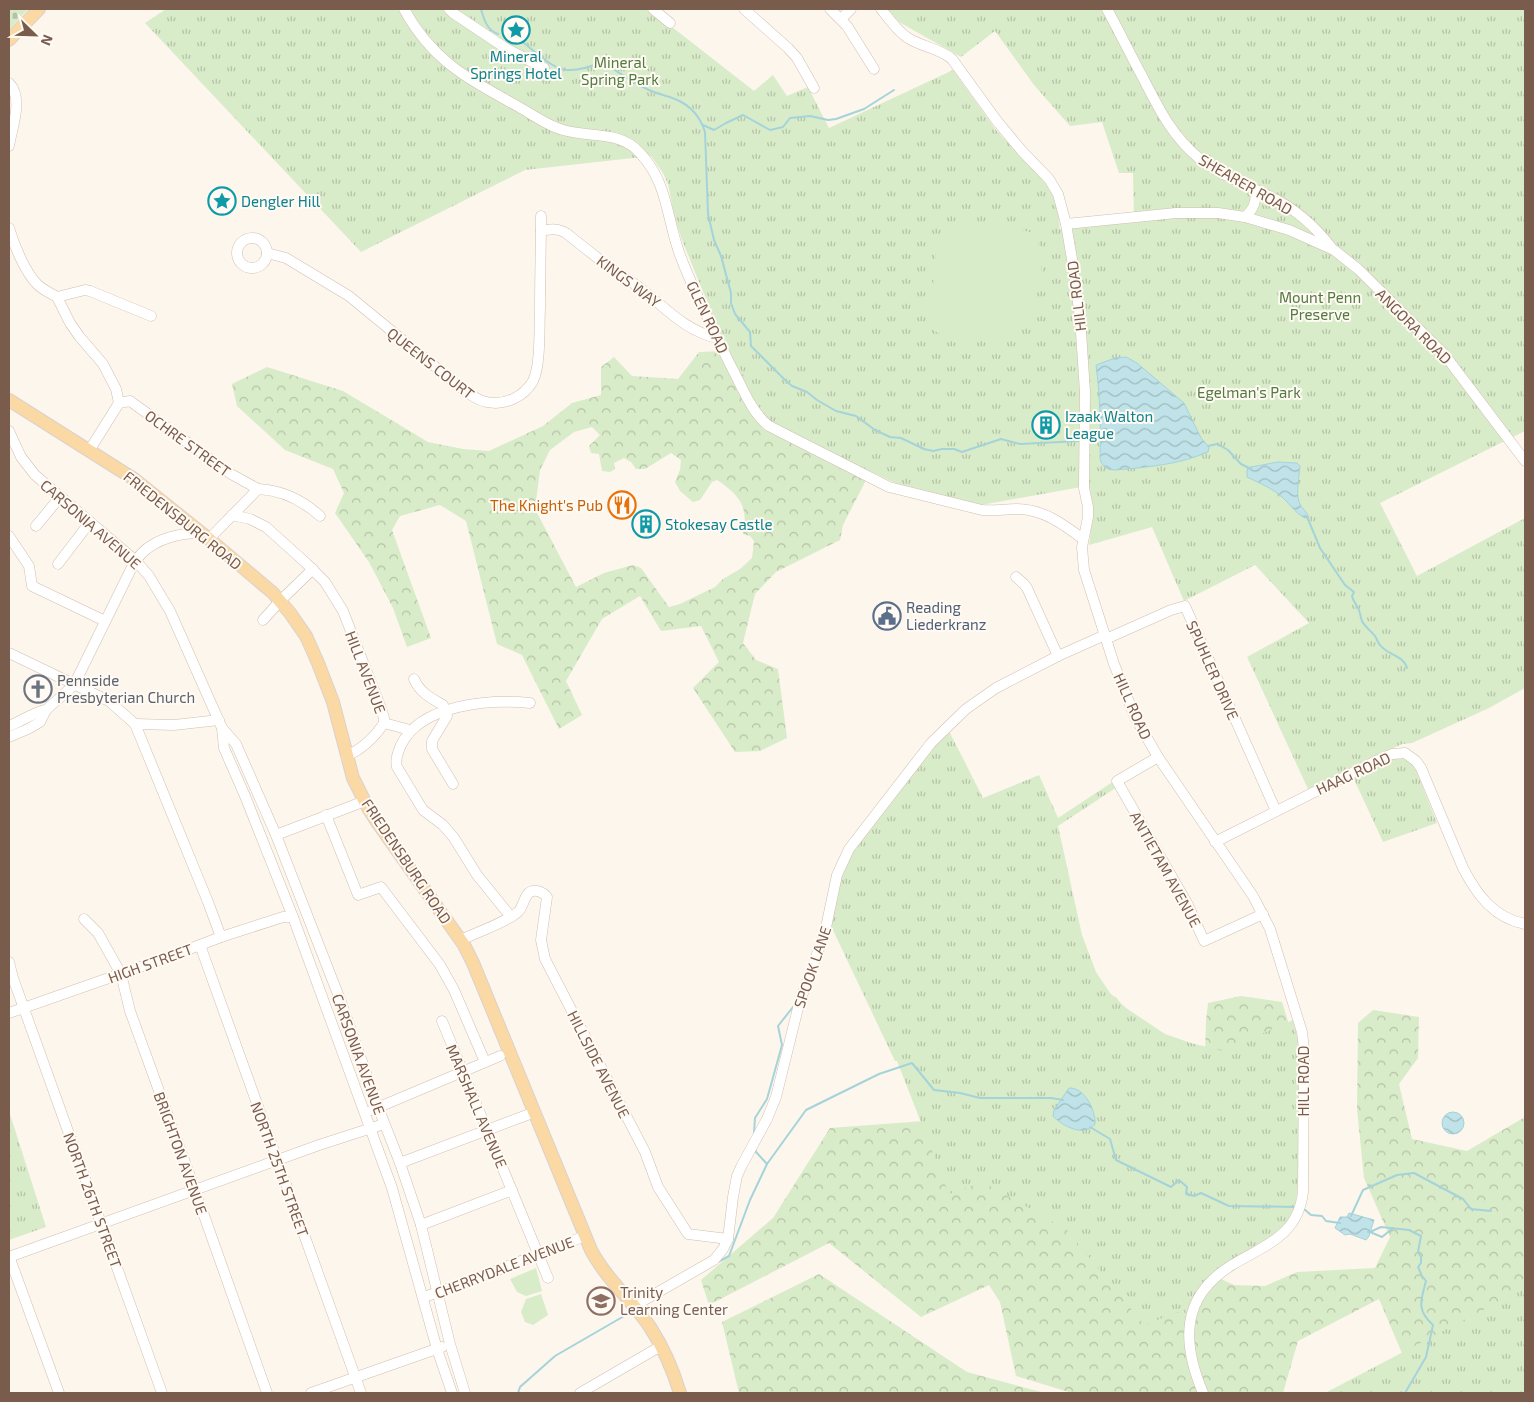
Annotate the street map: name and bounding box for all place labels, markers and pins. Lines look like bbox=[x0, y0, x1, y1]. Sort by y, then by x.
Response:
place icon: Mineral Springs Hotel bbox=[501, 15, 531, 45]
place label: Mineral Springs Hotel bbox=[470, 47, 562, 82]
place icon: Dengler Hill bbox=[207, 186, 237, 216]
place label: Dengler Hill bbox=[241, 192, 321, 210]
place label: Izaak Walton League bbox=[1065, 407, 1153, 442]
building icon: Izaak Walton League bbox=[1031, 410, 1061, 440]
restaurant icon: The Knight's Pub bbox=[607, 490, 637, 520]
place label: The Knight's Pub bbox=[490, 496, 603, 514]
building icon: Stokesay Castle bbox=[631, 509, 661, 539]
place label: Stokesay Castle bbox=[665, 515, 772, 533]
place label: Reading Liederkranz bbox=[906, 598, 986, 633]
public building icon: Reading Liederkranz bbox=[872, 601, 902, 631]
place label: Pennside Presbyterian Church bbox=[57, 671, 195, 706]
church icon: Pennside Presbyterian Church bbox=[23, 674, 53, 704]
place label: Trinity Learning Center bbox=[620, 1283, 728, 1318]
school or university icon: Trinity Learning Center bbox=[586, 1286, 616, 1316]

